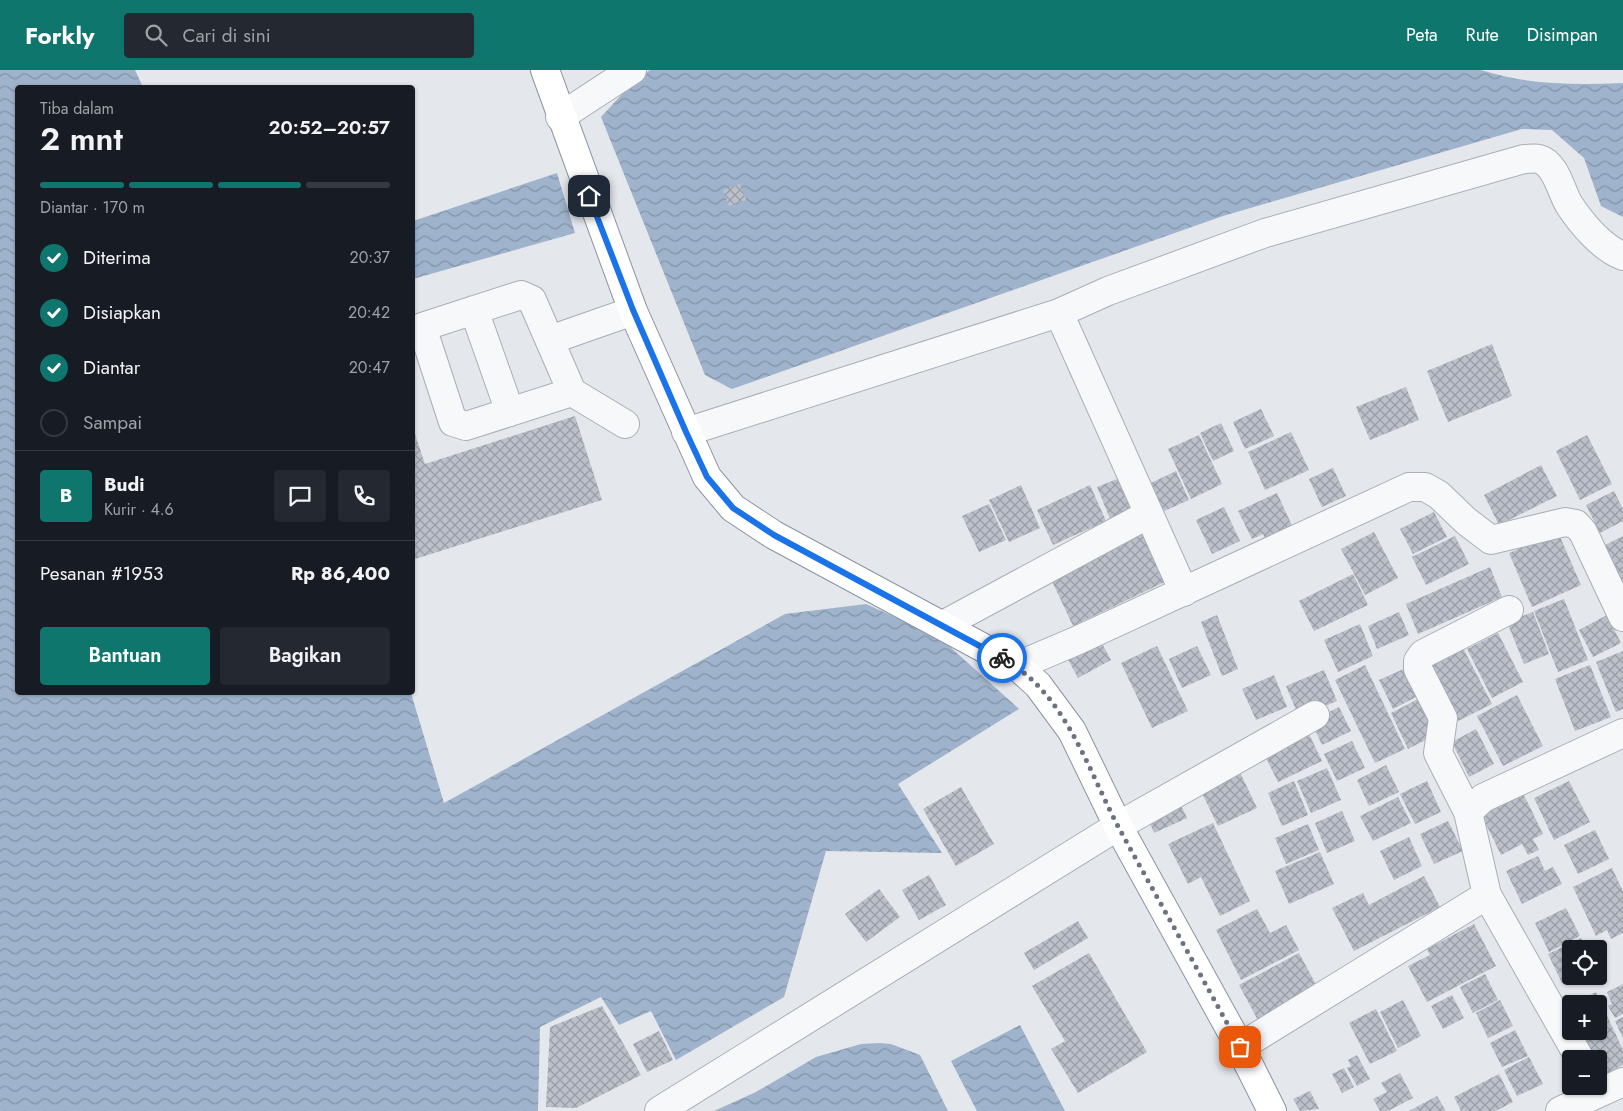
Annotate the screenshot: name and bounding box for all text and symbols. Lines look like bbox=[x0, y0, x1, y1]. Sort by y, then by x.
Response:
search box bbox=[124, 13, 474, 58]
text: Forkly bbox=[25, 18, 94, 53]
icon: search bbox=[142, 21, 170, 49]
text: Cari di sini bbox=[182, 22, 271, 49]
text: Peta bbox=[1406, 22, 1438, 48]
text: Rute bbox=[1466, 22, 1499, 48]
text: Disimpan bbox=[1527, 22, 1598, 48]
text: Tiba dalam bbox=[40, 97, 114, 120]
text: 20:52–20:57 bbox=[269, 114, 390, 141]
text: 2 mnt bbox=[40, 116, 123, 162]
pin bbox=[568, 175, 610, 217]
icon: home bbox=[575, 182, 603, 210]
text: Diantar · 170 m bbox=[40, 196, 145, 219]
icon: check bbox=[40, 244, 68, 272]
text: Diterima bbox=[83, 244, 151, 271]
text: 20:37 bbox=[350, 246, 390, 269]
icon: check bbox=[40, 299, 68, 327]
text: Disiapkan bbox=[83, 299, 161, 326]
text: 20:42 bbox=[348, 301, 390, 324]
icon: check bbox=[40, 354, 68, 382]
text: Diantar bbox=[83, 354, 140, 381]
text: 20:47 bbox=[349, 356, 390, 379]
text: Sampai bbox=[83, 409, 142, 436]
button: chat bbox=[274, 470, 326, 522]
button: phone bbox=[338, 470, 390, 522]
text: Budi bbox=[104, 471, 145, 498]
text: B bbox=[60, 482, 72, 509]
text: Kurir · 4.6 bbox=[104, 498, 174, 521]
text: Pesanan #1953 bbox=[40, 560, 163, 587]
text: Rp 86,400 bbox=[291, 560, 390, 587]
button: Bantuan bbox=[40, 627, 210, 685]
button: Bagikan bbox=[220, 627, 390, 685]
courier bbox=[977, 633, 1027, 683]
icon: bike bbox=[988, 644, 1016, 672]
map controls bbox=[1562, 940, 1607, 1095]
button: locate bbox=[1562, 940, 1607, 985]
button: + bbox=[1562, 995, 1607, 1040]
pin bbox=[1219, 1026, 1261, 1068]
icon: bag bbox=[1226, 1033, 1254, 1061]
button: − bbox=[1562, 1050, 1607, 1095]

